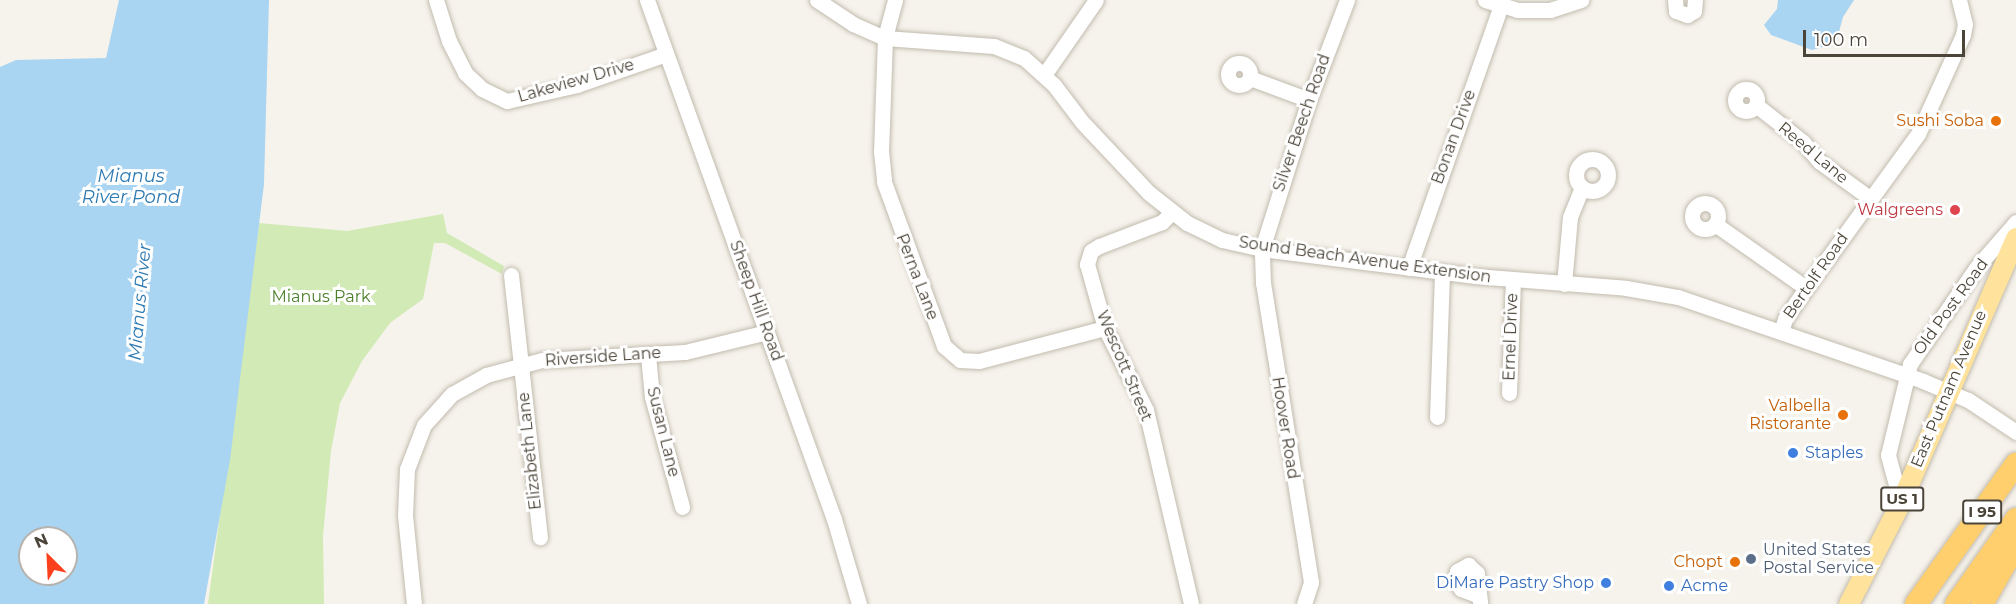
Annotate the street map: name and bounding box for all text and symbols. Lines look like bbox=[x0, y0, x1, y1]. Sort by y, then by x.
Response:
scale bar bbox=[1806, 18, 1968, 56]
text: 100 m bbox=[1814, 29, 1868, 51]
street label: Silver Beech Road bbox=[1269, 52, 1335, 194]
street label: Lakeview Drive bbox=[516, 55, 636, 107]
street label: Bonan Drive bbox=[1428, 87, 1480, 187]
place label: Sushi Soba bbox=[1896, 111, 1984, 131]
marker: Sushi Soba bbox=[1989, 114, 2003, 128]
street label: Reed Lane bbox=[1774, 118, 1852, 188]
water label: Mianus River Pond bbox=[82, 166, 180, 208]
place label: Walgreens bbox=[1857, 200, 1943, 220]
marker: Walgreens bbox=[1948, 203, 1962, 217]
street label: Bertolf Road bbox=[1779, 229, 1853, 323]
street label: Perna Lane bbox=[892, 231, 942, 323]
street label: Sound Beach Avenue Extension bbox=[1238, 233, 1492, 287]
street label: Sheep Hill Road bbox=[725, 238, 787, 364]
water label: Mianus River bbox=[124, 243, 156, 361]
street label: Old Post Road bbox=[1910, 255, 1992, 359]
park label: Mianus Park bbox=[271, 287, 371, 307]
street label: Ernel Drive bbox=[1500, 293, 1522, 381]
street label: East Putnam Avenue bbox=[1907, 307, 1991, 471]
street label: Wescott Street bbox=[1092, 308, 1156, 424]
street label: Riverside Lane bbox=[544, 343, 662, 371]
street label: Hoover Road bbox=[1267, 375, 1303, 481]
street label: Susan Lane bbox=[643, 385, 683, 479]
street label: Elizabeth Lane bbox=[514, 391, 546, 511]
place label: Valbella Ristorante bbox=[1749, 396, 1831, 434]
marker: Valbella Ristorante bbox=[1836, 408, 1850, 422]
place label: Staples bbox=[1805, 443, 1863, 463]
marker: Staples bbox=[1786, 446, 1800, 460]
road number: US 1 bbox=[1880, 487, 1924, 511]
road number: I 95 bbox=[1961, 500, 2003, 524]
north arrow bbox=[18, 526, 78, 586]
text: N bbox=[32, 530, 51, 552]
place label: United States Postal Service bbox=[1763, 540, 1874, 578]
place label: Chopt bbox=[1673, 552, 1723, 572]
marker: United States Postal Service bbox=[1744, 552, 1758, 566]
marker: Chopt bbox=[1728, 555, 1742, 569]
place label: DiMare Pastry Shop bbox=[1436, 573, 1594, 593]
marker: DiMare Pastry Shop bbox=[1599, 576, 1613, 590]
place label: Acme bbox=[1681, 576, 1728, 596]
marker: Acme bbox=[1662, 579, 1676, 593]

